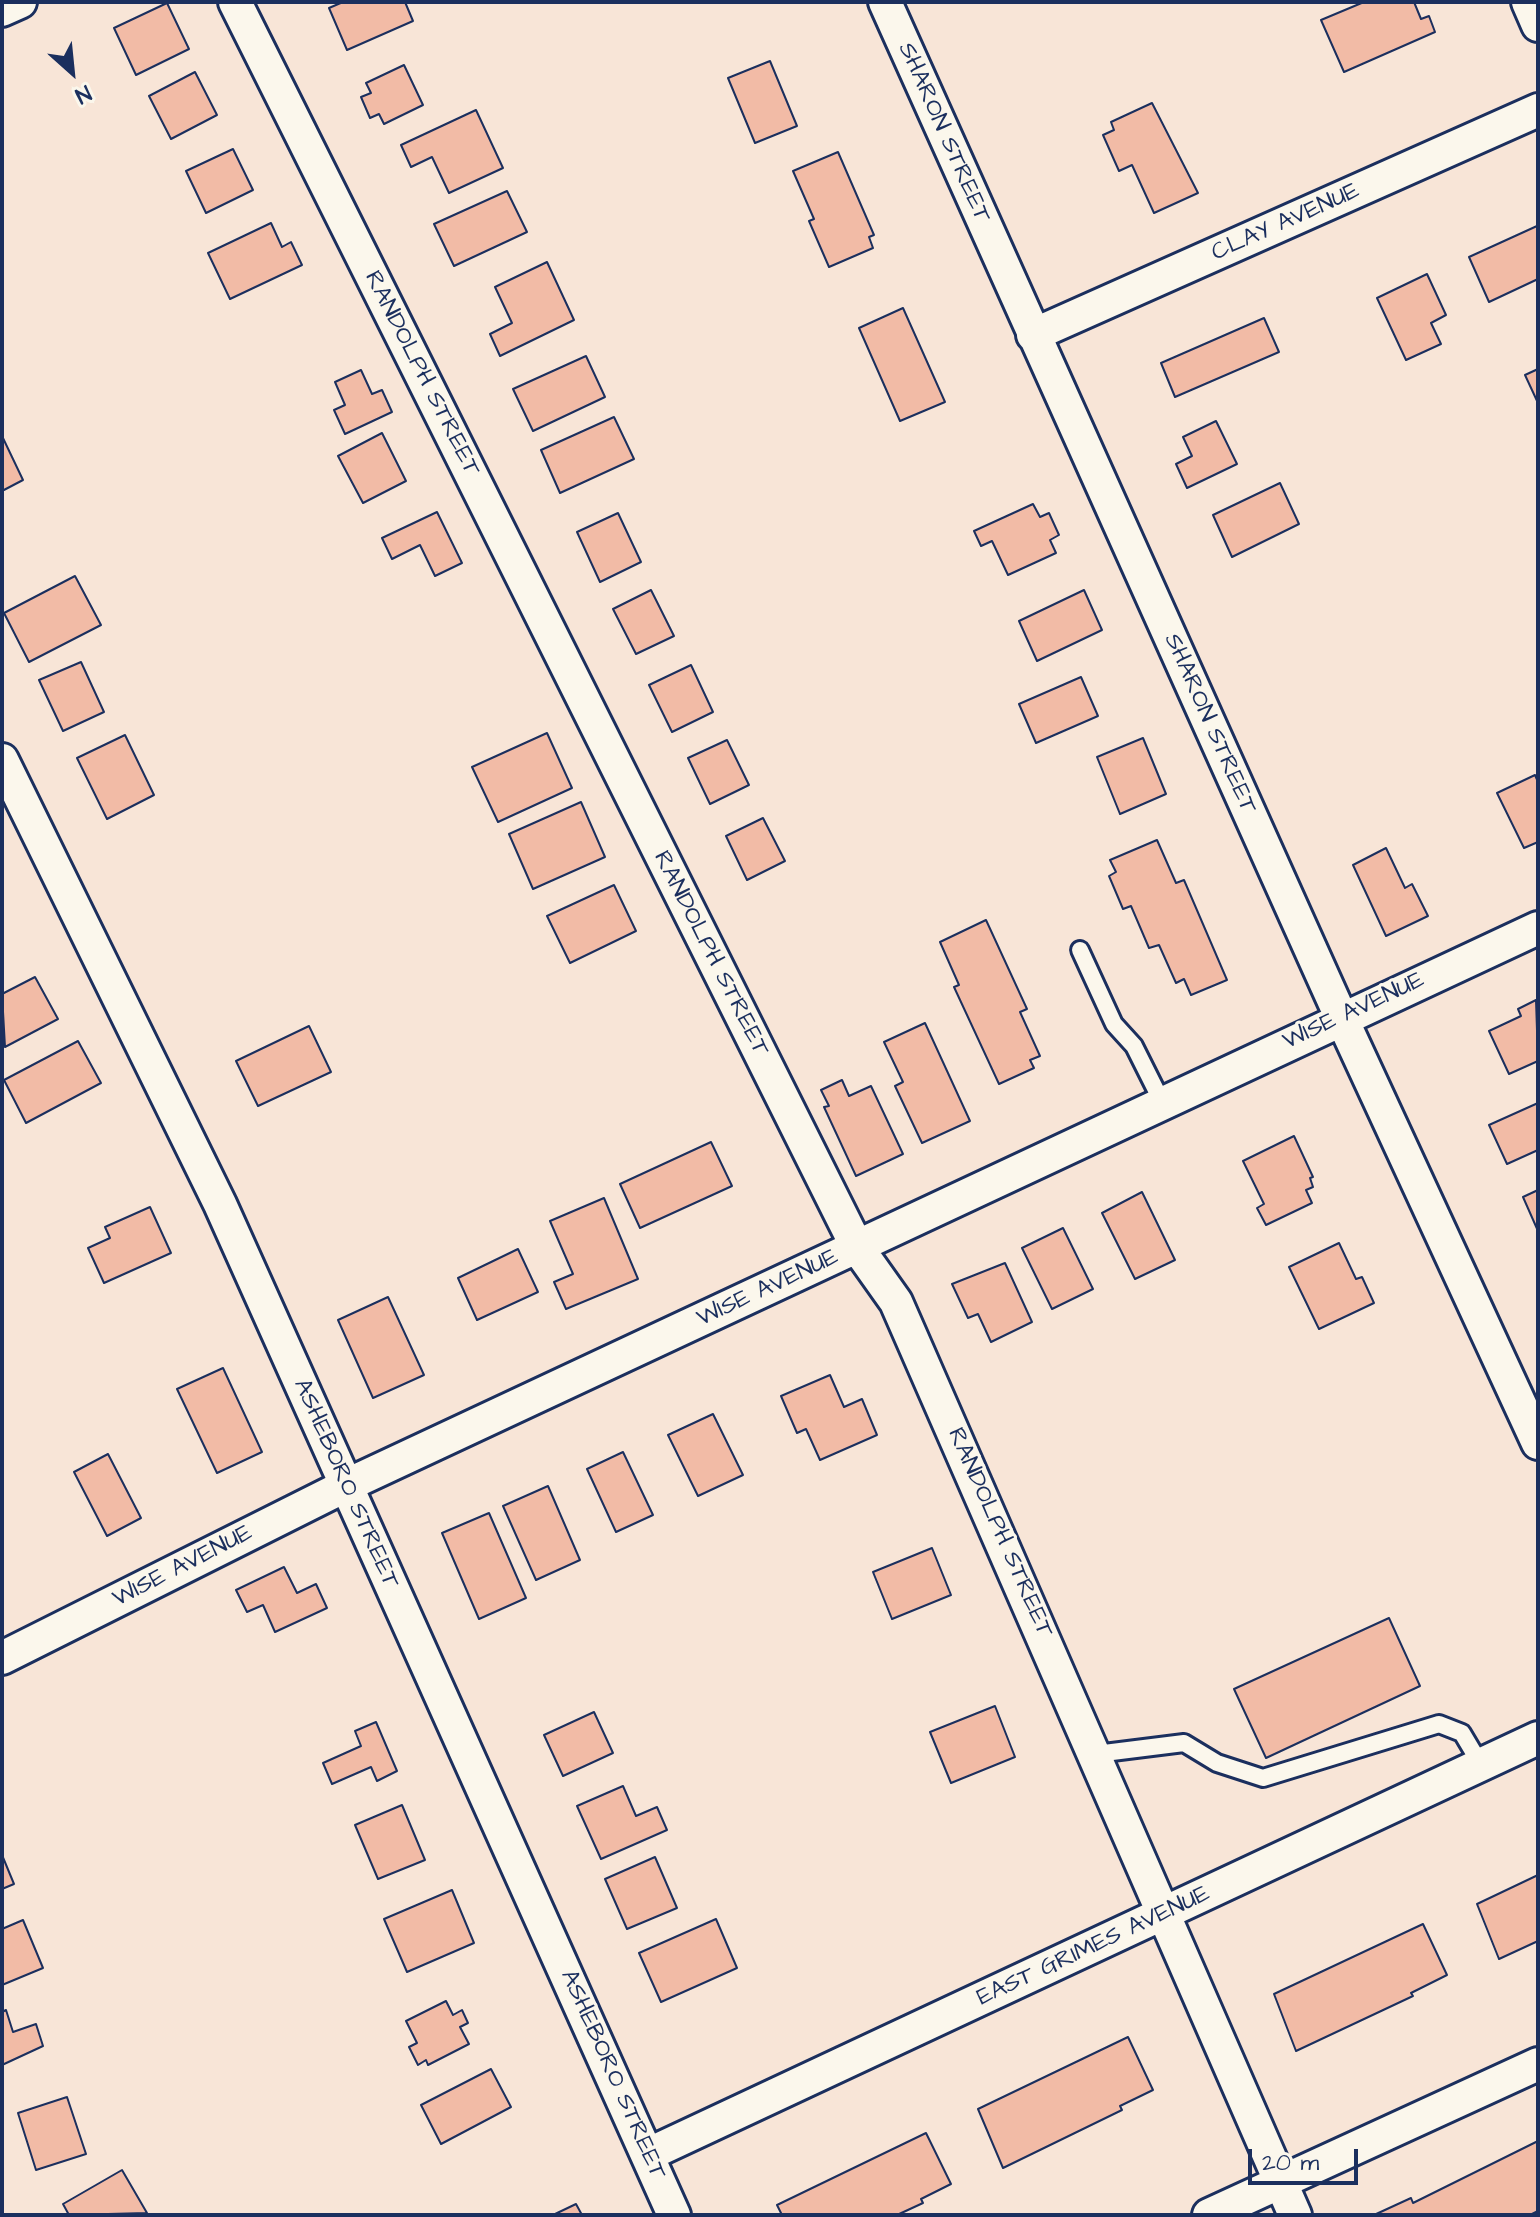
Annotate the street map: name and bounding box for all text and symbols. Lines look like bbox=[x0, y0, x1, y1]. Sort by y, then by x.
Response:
north arrow bbox=[32, 32, 112, 112]
street label: SHARON STREET bbox=[890, 39, 996, 227]
text: N bbox=[70, 77, 96, 111]
street label: CLAY AVENUE bbox=[1208, 178, 1364, 268]
street label: RANDOLPH STREET bbox=[357, 267, 485, 481]
street label: SHARON STREET bbox=[1156, 630, 1262, 818]
street label: RANDOLPH STREET bbox=[646, 847, 774, 1061]
street label: WISE AVENUE bbox=[1279, 967, 1429, 1057]
street label: WISE AVENUE bbox=[693, 1244, 843, 1334]
street label: ASHEBORO STREET bbox=[286, 1375, 404, 1593]
street label: RANDOLPH STREET bbox=[940, 1424, 1058, 1642]
street label: WISE AVENUE bbox=[108, 1519, 258, 1615]
street label: EAST GRIMES AVENUE bbox=[973, 1880, 1215, 2014]
street label: ASHEBORO STREET bbox=[553, 1966, 671, 2184]
scale bar bbox=[1252, 2133, 1362, 2183]
text: 20 m bbox=[1262, 2146, 1319, 2180]

